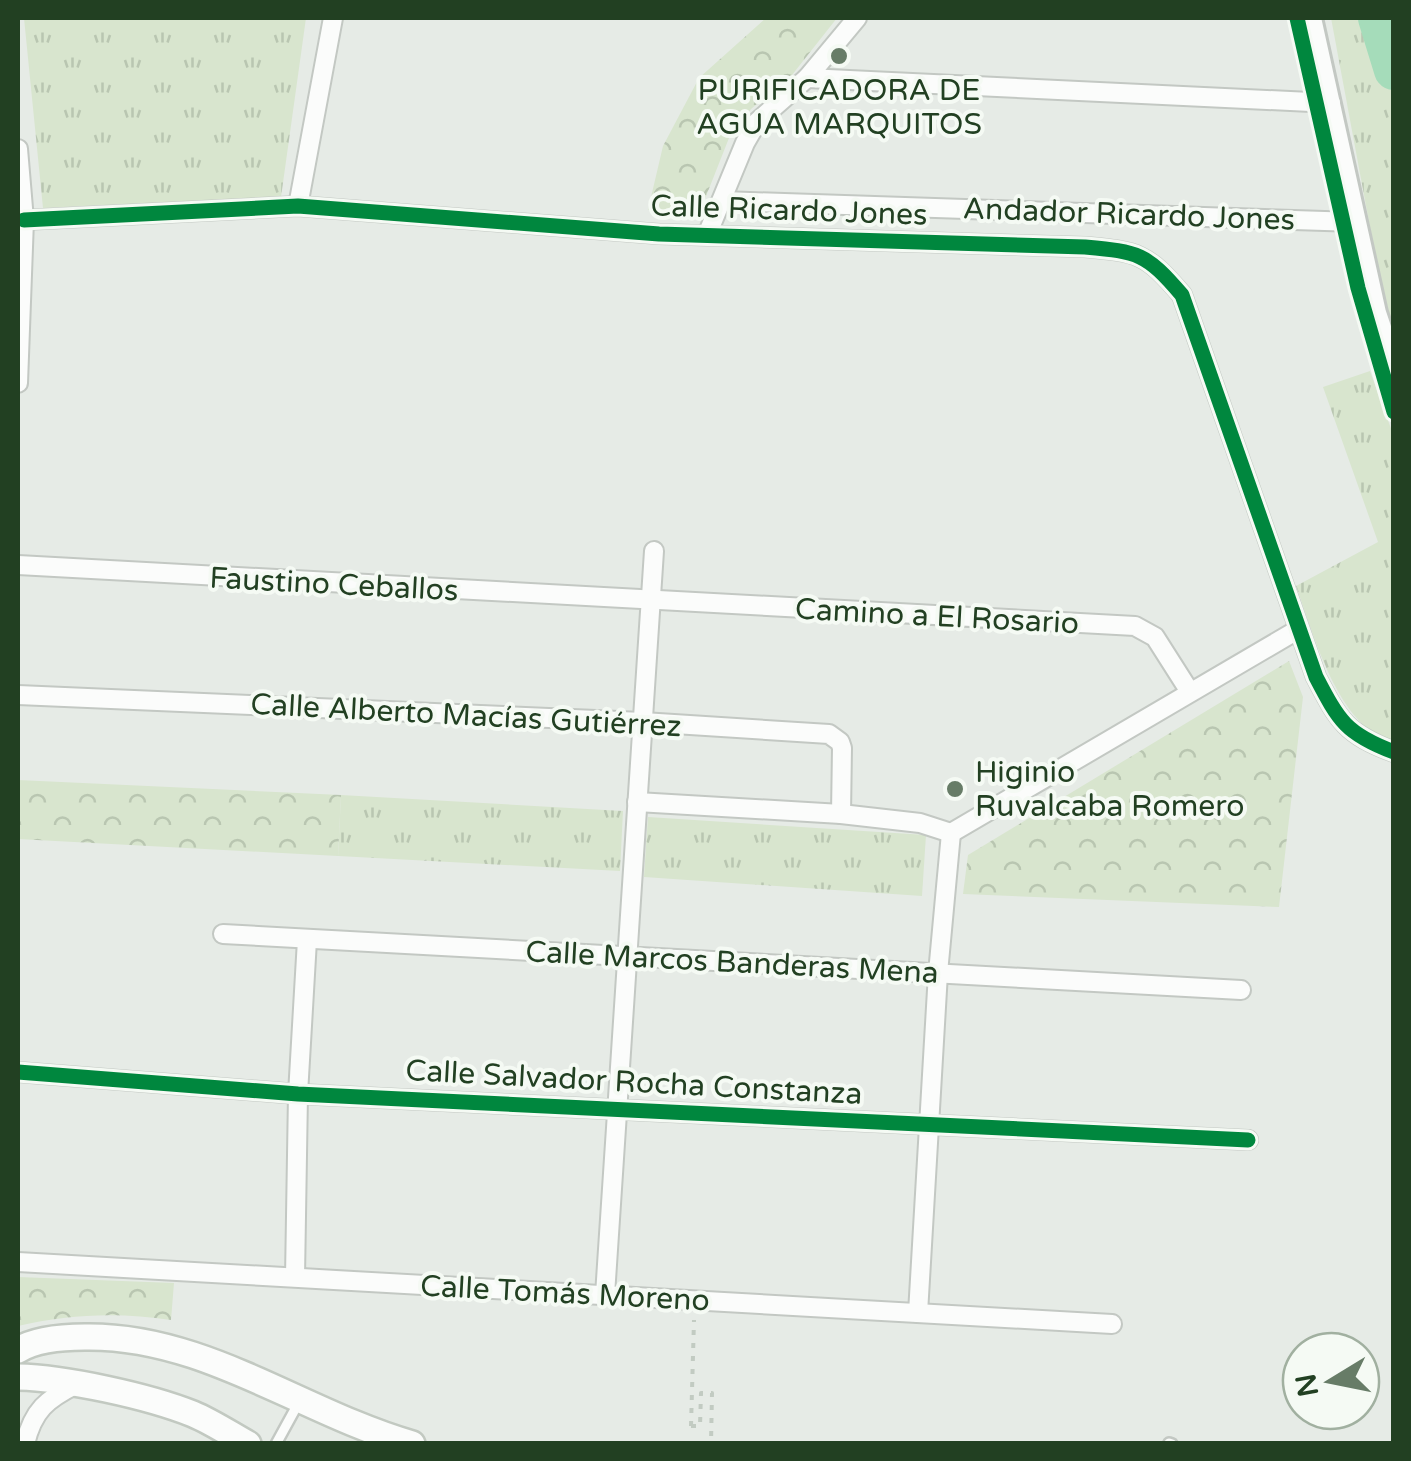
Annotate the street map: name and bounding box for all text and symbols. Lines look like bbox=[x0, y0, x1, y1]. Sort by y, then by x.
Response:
marker: PURIFICADORA DE AGUA MARQUITOS bbox=[828, 45, 850, 67]
place label: PURIFICADORA DE AGUA MARQUITOS bbox=[696, 72, 982, 143]
street label: Calle Ricardo Jones bbox=[650, 187, 928, 234]
street label: Andador Ricardo Jones bbox=[962, 190, 1296, 239]
street label: Faustino Ceballos bbox=[209, 560, 459, 609]
street label: Camino a El Rosario bbox=[794, 591, 1080, 642]
street label: Calle Alberto Macías Gutiérrez bbox=[250, 686, 682, 745]
place label: Higinio Ruvalcaba Romero bbox=[975, 754, 1245, 825]
marker: Higinio Ruvalcaba Romero bbox=[944, 778, 966, 800]
street label: Calle Marcos Banderas Mena bbox=[524, 933, 939, 992]
street label: Calle Salvador Rocha Constanza bbox=[405, 1052, 863, 1113]
street label: Calle Tomás Moreno bbox=[419, 1267, 711, 1320]
north arrow bbox=[1281, 1331, 1381, 1431]
text: N bbox=[1289, 1371, 1326, 1399]

